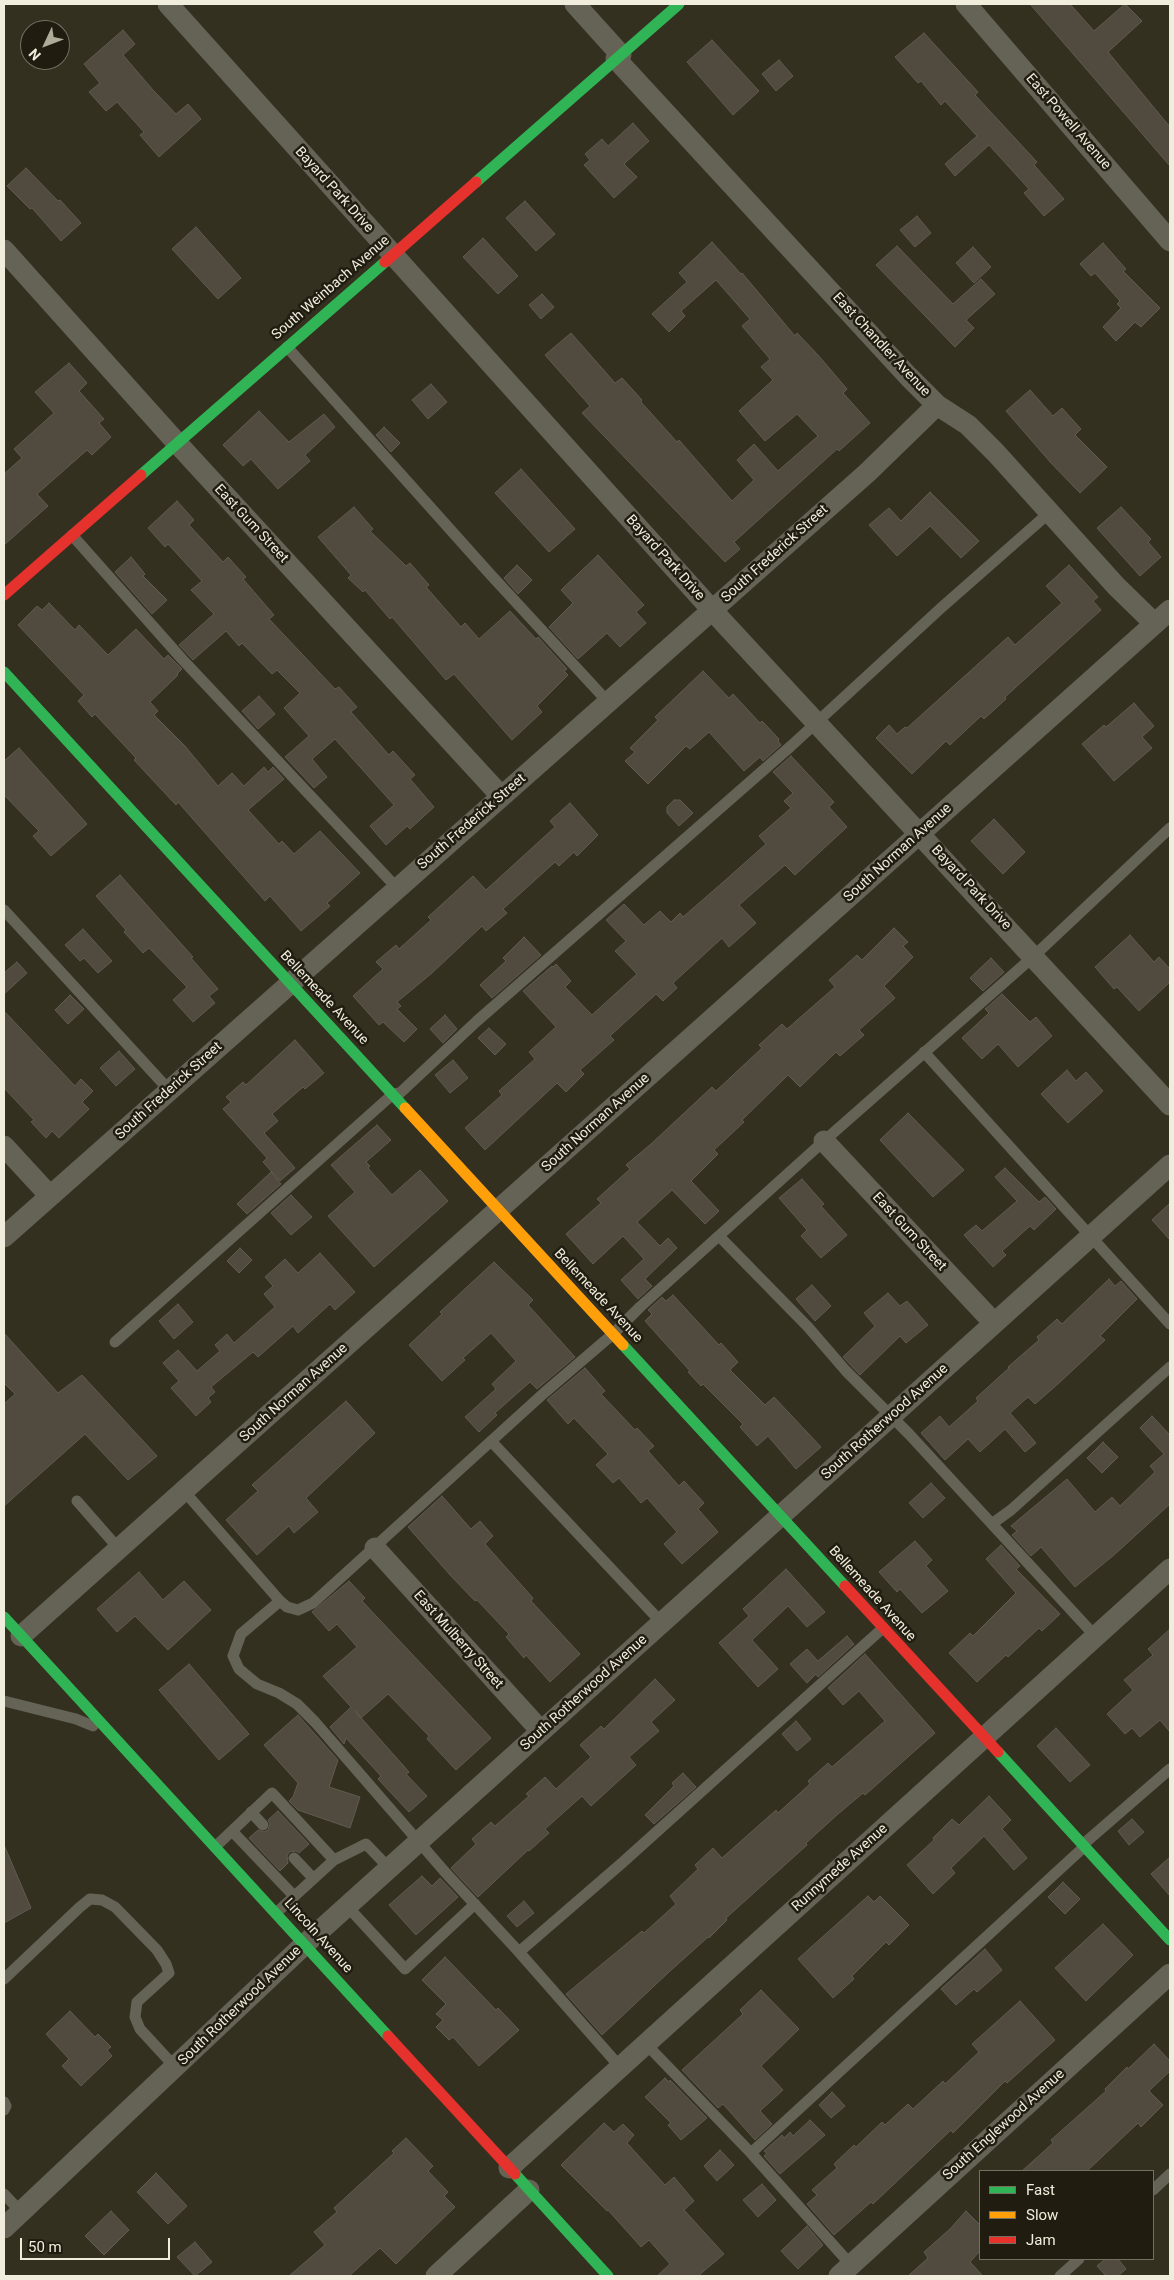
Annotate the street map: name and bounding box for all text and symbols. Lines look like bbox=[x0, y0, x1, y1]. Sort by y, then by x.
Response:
north arrow bbox=[20, 20, 70, 70]
text: N bbox=[26, 45, 44, 64]
street label: East Powell Avenue bbox=[1022, 71, 1114, 173]
street label: Bayard Park Drive bbox=[291, 144, 377, 236]
street label: South Weinbach Avenue bbox=[269, 232, 393, 344]
street label: East Chandler Avenue bbox=[829, 290, 933, 400]
street label: East Gum Street bbox=[210, 481, 292, 567]
street label: South Frederick Street bbox=[718, 502, 832, 606]
street label: Bayard Park Drive bbox=[622, 512, 708, 604]
street label: South Frederick Street bbox=[415, 770, 529, 874]
street label: South Norman Avenue bbox=[841, 800, 955, 906]
street label: Bayard Park Drive bbox=[928, 842, 1014, 934]
street label: Bellemeade Avenue bbox=[276, 948, 372, 1048]
street label: South Frederick Street bbox=[112, 1039, 226, 1143]
street label: South Norman Avenue bbox=[539, 1070, 653, 1176]
street label: East Gum Street bbox=[868, 1189, 950, 1275]
street label: Bellemeade Avenue bbox=[550, 1246, 646, 1346]
street label: South Norman Avenue bbox=[237, 1340, 351, 1446]
street label: South Rotherwood Avenue bbox=[818, 1361, 952, 1483]
street label: Bellemeade Avenue bbox=[825, 1543, 919, 1645]
street label: East Mulberry Street bbox=[410, 1588, 506, 1692]
street label: South Rotherwood Avenue bbox=[517, 1632, 651, 1754]
street label: Runnymede Avenue bbox=[789, 1821, 891, 1915]
street label: Lincoln Avenue bbox=[280, 1895, 356, 1977]
street label: South Rotherwood Avenue bbox=[175, 1943, 305, 2069]
street label: South Englewood Avenue bbox=[940, 2066, 1068, 2184]
legend bbox=[979, 2170, 1154, 2260]
text: Fast bbox=[1026, 2181, 1055, 2199]
text: Slow bbox=[1026, 2206, 1058, 2224]
scale bar bbox=[22, 2228, 172, 2260]
text: Jam bbox=[1026, 2231, 1056, 2249]
text: 50 m bbox=[28, 2238, 62, 2256]

